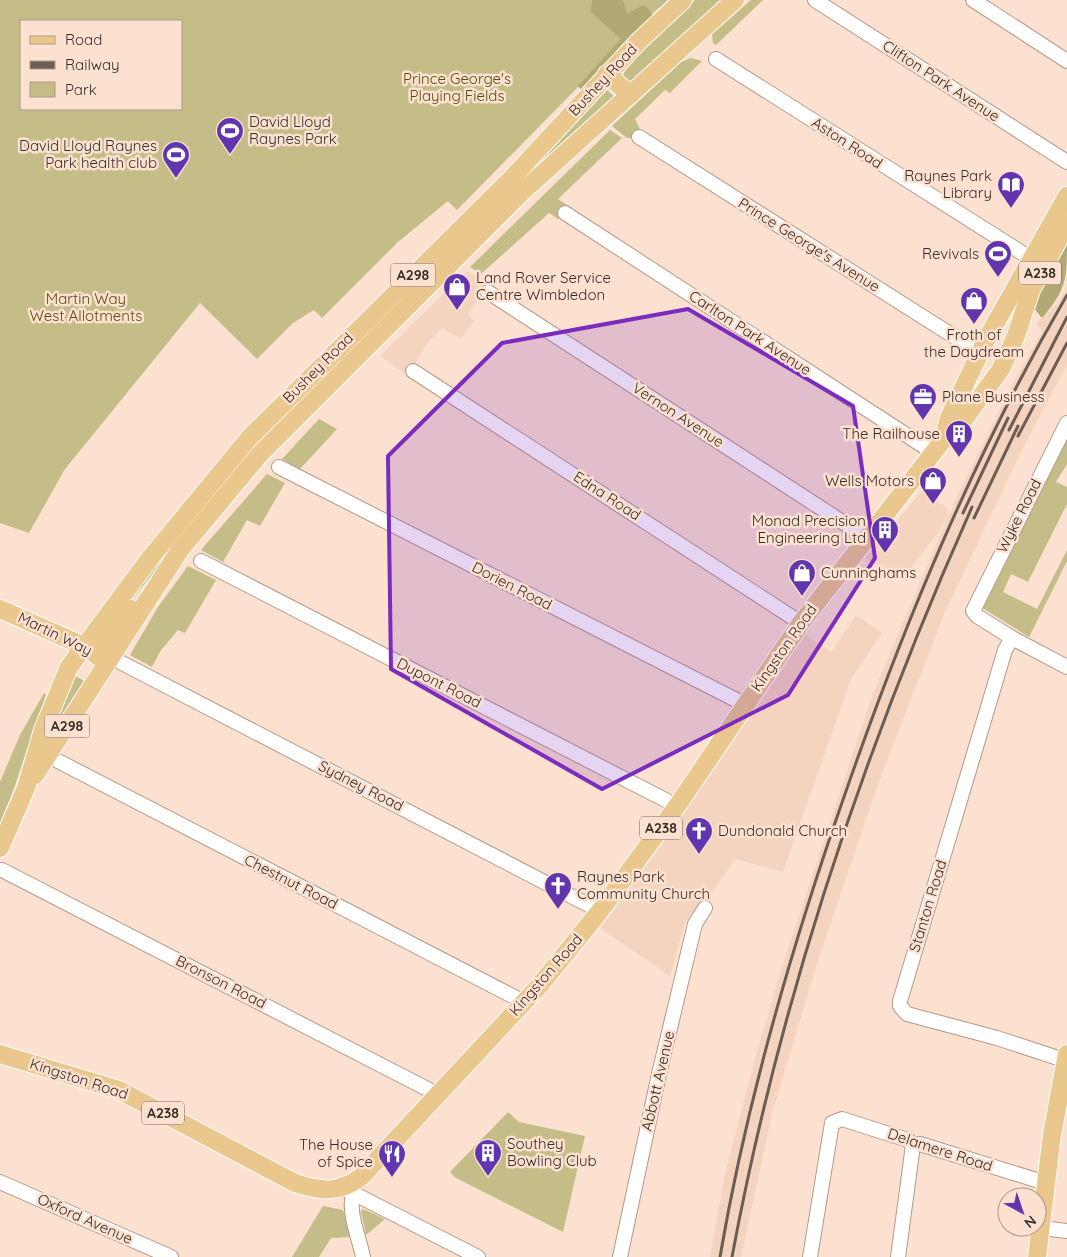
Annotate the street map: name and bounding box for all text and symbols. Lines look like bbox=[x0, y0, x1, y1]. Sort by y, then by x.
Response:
legend bbox=[20, 20, 182, 110]
text: Road bbox=[65, 30, 102, 49]
street label: Clifton Park Avenue bbox=[879, 36, 1003, 126]
street label: Bushey Road bbox=[564, 40, 641, 120]
text: Railway bbox=[65, 55, 120, 74]
park label: Prince George's Playing Fields bbox=[403, 69, 511, 105]
text: Park bbox=[65, 80, 97, 99]
place label: David Lloyd Raynes Park bbox=[249, 112, 337, 148]
street label: Aston Road bbox=[808, 113, 886, 173]
sports icon: David Lloyd Raynes Park bbox=[215, 116, 245, 155]
place label: David Lloyd Raynes Park health club bbox=[19, 136, 157, 172]
sports icon: David Lloyd Raynes Park health club bbox=[161, 140, 191, 179]
place label: Raynes Park Library bbox=[904, 166, 992, 202]
library icon: Raynes Park Library bbox=[996, 170, 1026, 209]
street label: Prince George's Avenue bbox=[735, 193, 884, 296]
sports icon: Revivals bbox=[983, 239, 1013, 278]
place label: Revivals bbox=[922, 244, 979, 263]
road number: A238 bbox=[1019, 262, 1061, 284]
road number: A298 bbox=[390, 264, 436, 286]
place label: Land Rover Service Centre Wimbledon bbox=[476, 268, 611, 304]
shop icon: Land Rover Service Centre Wimbledon bbox=[442, 272, 472, 311]
street label: Carlton Park Avenue bbox=[686, 286, 815, 379]
shop icon: Froth of the Daydream bbox=[959, 286, 989, 325]
park label: Martin Way West Allotments bbox=[30, 289, 142, 325]
place label: Froth of the Daydream bbox=[924, 325, 1024, 361]
street label: Bushey Road bbox=[278, 328, 357, 407]
street label: Vernon Avenue bbox=[629, 378, 728, 451]
office icon: Plane Business bbox=[908, 382, 938, 421]
place label: Plane Business bbox=[942, 387, 1044, 406]
building icon: The Railhouse bbox=[944, 419, 974, 458]
place label: The Railhouse bbox=[842, 424, 940, 443]
shop icon: Wells Motors bbox=[918, 466, 948, 505]
street label: Edna Road bbox=[570, 467, 645, 524]
place label: Wells Motors bbox=[825, 471, 914, 490]
street label: Wyke Road bbox=[992, 476, 1045, 556]
place label: Monad Precision Engineering Ltd bbox=[752, 511, 866, 547]
building icon: Monad Precision Engineering Ltd bbox=[870, 515, 900, 554]
street label: Dorien Road bbox=[469, 557, 555, 614]
shop icon: Cunninghams bbox=[787, 558, 817, 597]
place label: Cunninghams bbox=[821, 563, 916, 582]
street label: Kingston Road bbox=[746, 600, 821, 695]
street label: Martin Way bbox=[15, 607, 95, 660]
street label: Dupont Road bbox=[394, 653, 485, 712]
road number: A298 bbox=[44, 714, 90, 738]
street label: Sydney Road bbox=[316, 756, 407, 815]
road number: A238 bbox=[640, 816, 682, 840]
church icon: Dundonald Church bbox=[684, 816, 714, 855]
place label: Dundonald Church bbox=[718, 821, 847, 840]
street label: Chestnut Road bbox=[241, 850, 341, 913]
street label: Stanton Road bbox=[905, 857, 951, 954]
place label: Raynes Park Community Church bbox=[577, 867, 710, 903]
church icon: Raynes Park Community Church bbox=[543, 871, 573, 910]
street label: Kingston Road bbox=[505, 930, 586, 1020]
street label: Bronson Road bbox=[173, 951, 270, 1012]
street label: Abbott Avenue bbox=[637, 1029, 678, 1133]
street label: Kingston Road bbox=[28, 1054, 131, 1103]
road number: A238 bbox=[142, 1102, 184, 1124]
street label: Delamere Road bbox=[885, 1124, 995, 1175]
place label: Southey Bowling Club bbox=[507, 1134, 597, 1170]
place label: The House of Spice bbox=[299, 1135, 373, 1171]
building icon: Southey Bowling Club bbox=[473, 1138, 503, 1177]
restaurant icon: The House of Spice bbox=[377, 1139, 407, 1178]
north arrow bbox=[997, 1187, 1047, 1237]
street label: Oxford Avenue bbox=[35, 1189, 136, 1248]
text: N bbox=[1021, 1212, 1040, 1232]

